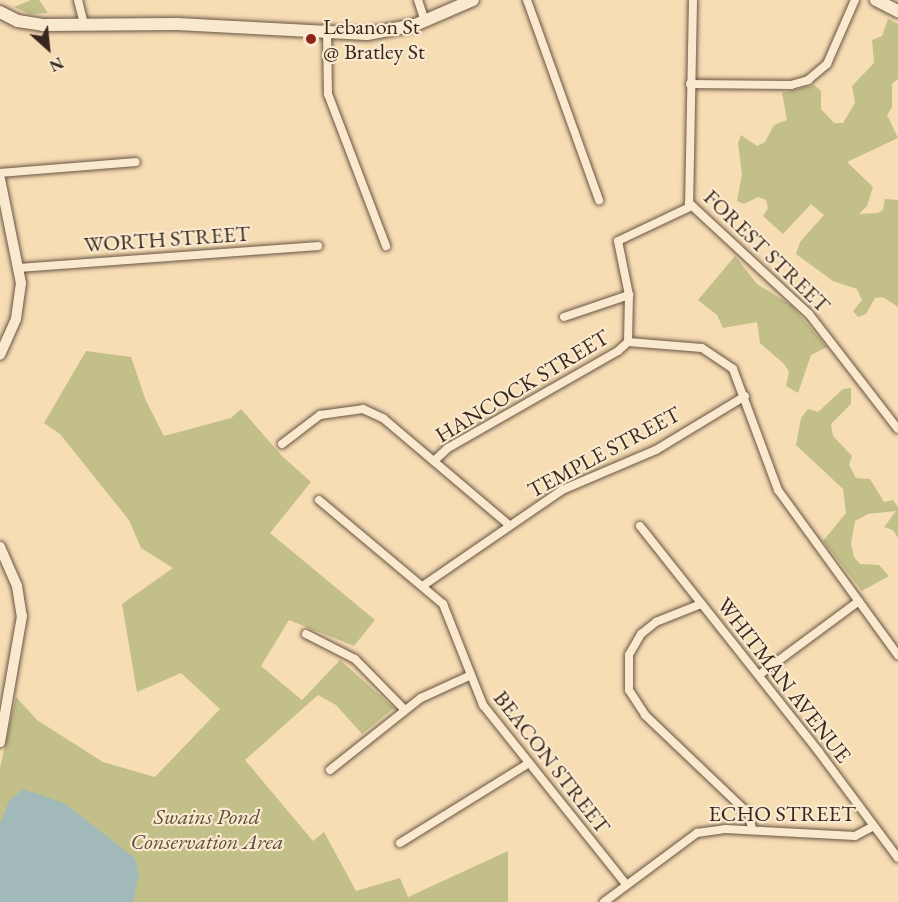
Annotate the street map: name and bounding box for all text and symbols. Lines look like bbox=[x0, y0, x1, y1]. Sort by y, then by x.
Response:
place label: Lebanon St @ Bratley St bbox=[323, 13, 425, 64]
north arrow bbox=[18, 18, 78, 78]
marker: Lebanon St @ Bratley St bbox=[304, 32, 318, 46]
text: N bbox=[46, 52, 67, 77]
street label: FOREST STREET bbox=[698, 184, 836, 318]
street label: WORTH STREET bbox=[83, 220, 251, 258]
street label: HANCOCK STREET bbox=[430, 324, 614, 448]
street label: TEMPLE STREET bbox=[523, 401, 685, 503]
street label: WHITMAN AVENUE bbox=[711, 592, 857, 768]
street label: BEACON STREET bbox=[488, 685, 616, 839]
street label: ECHO STREET bbox=[708, 801, 856, 827]
park label: Swains Pond Conservation Area bbox=[130, 803, 284, 854]

